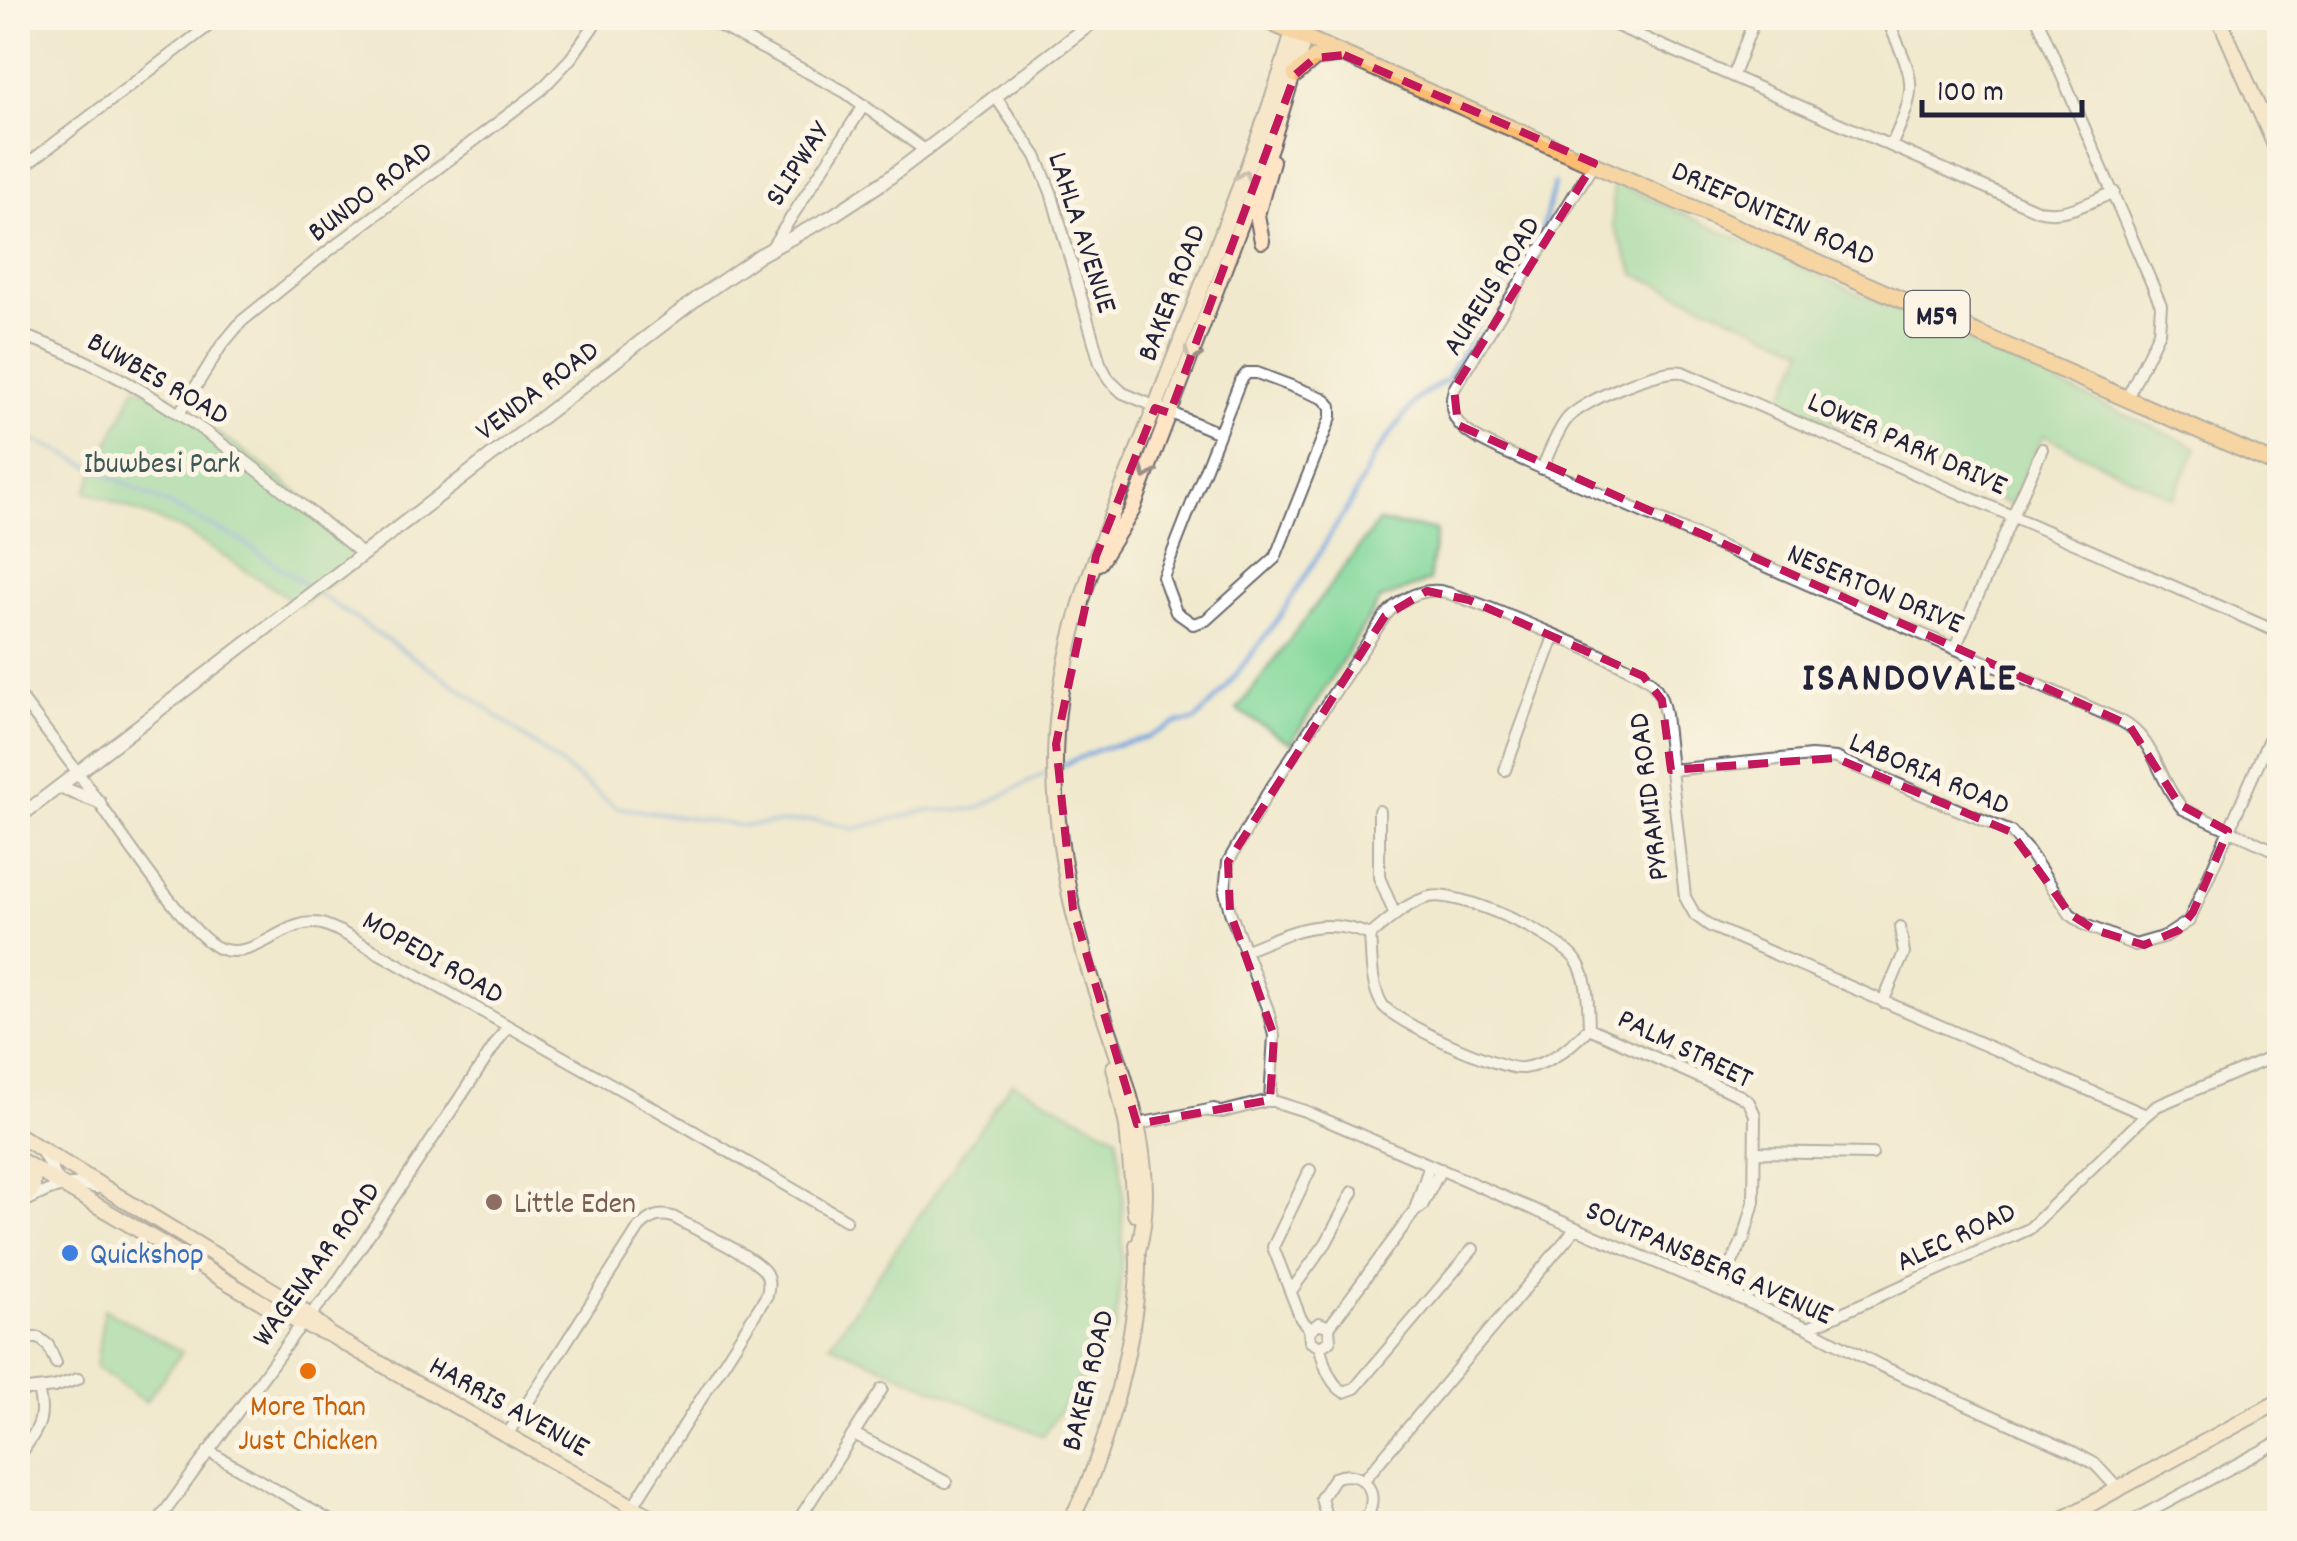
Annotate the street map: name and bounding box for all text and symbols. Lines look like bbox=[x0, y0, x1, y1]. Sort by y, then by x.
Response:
scale bar bbox=[1922, 55, 2082, 117]
text: 100 m bbox=[1937, 73, 2004, 116]
street label: SLIPWAY bbox=[756, 114, 844, 216]
street label: BUNDO ROAD bbox=[300, 132, 443, 255]
street label: LAHLA AVENUE bbox=[1033, 147, 1126, 320]
street label: DRIEFONTEIN ROAD bbox=[1664, 152, 1881, 280]
one-way arrow bbox=[1232, 169, 1253, 186]
street label: AUREUS ROAD bbox=[1434, 209, 1554, 365]
street label: BAKER ROAD bbox=[1128, 219, 1220, 368]
road number: M59 bbox=[1904, 291, 1970, 337]
street label: BUWBES ROAD bbox=[78, 323, 236, 439]
street label: VENDA ROAD bbox=[468, 332, 610, 453]
one-way arrow bbox=[1183, 346, 1204, 363]
street label: LOWER PARK DRIVE bbox=[1799, 383, 2013, 510]
park label: Ibuwbesi Park bbox=[84, 445, 240, 488]
one-way arrow bbox=[1139, 462, 1159, 480]
street label: NESERTON DRIVE bbox=[1779, 535, 1970, 648]
district label: ISANDOVALE bbox=[1802, 653, 2018, 710]
street label: PYRAMID ROAD bbox=[1620, 710, 1683, 883]
street label: LABORIA ROAD bbox=[1841, 723, 2015, 829]
street label: MOPEDI ROAD bbox=[353, 902, 511, 1018]
street label: PALM STREET bbox=[1609, 1000, 1759, 1102]
street label: WAGENAAR ROAD bbox=[244, 1174, 393, 1357]
place label: Little Eden bbox=[514, 1185, 636, 1228]
marker: Little Eden bbox=[483, 1191, 505, 1213]
street label: SOUTPANSBERG AVENUE bbox=[1578, 1191, 1839, 1339]
street label: ALEC ROAD bbox=[1890, 1193, 2024, 1286]
place label: Quickshop bbox=[90, 1236, 204, 1279]
marker: Quickshop bbox=[59, 1242, 81, 1264]
street label: BAKER ROAD bbox=[1052, 1306, 1129, 1456]
street label: HARRIS AVENUE bbox=[420, 1347, 596, 1471]
marker: More Than Just Chicken bbox=[297, 1360, 319, 1382]
place label: More Than Just Chicken bbox=[238, 1388, 378, 1465]

